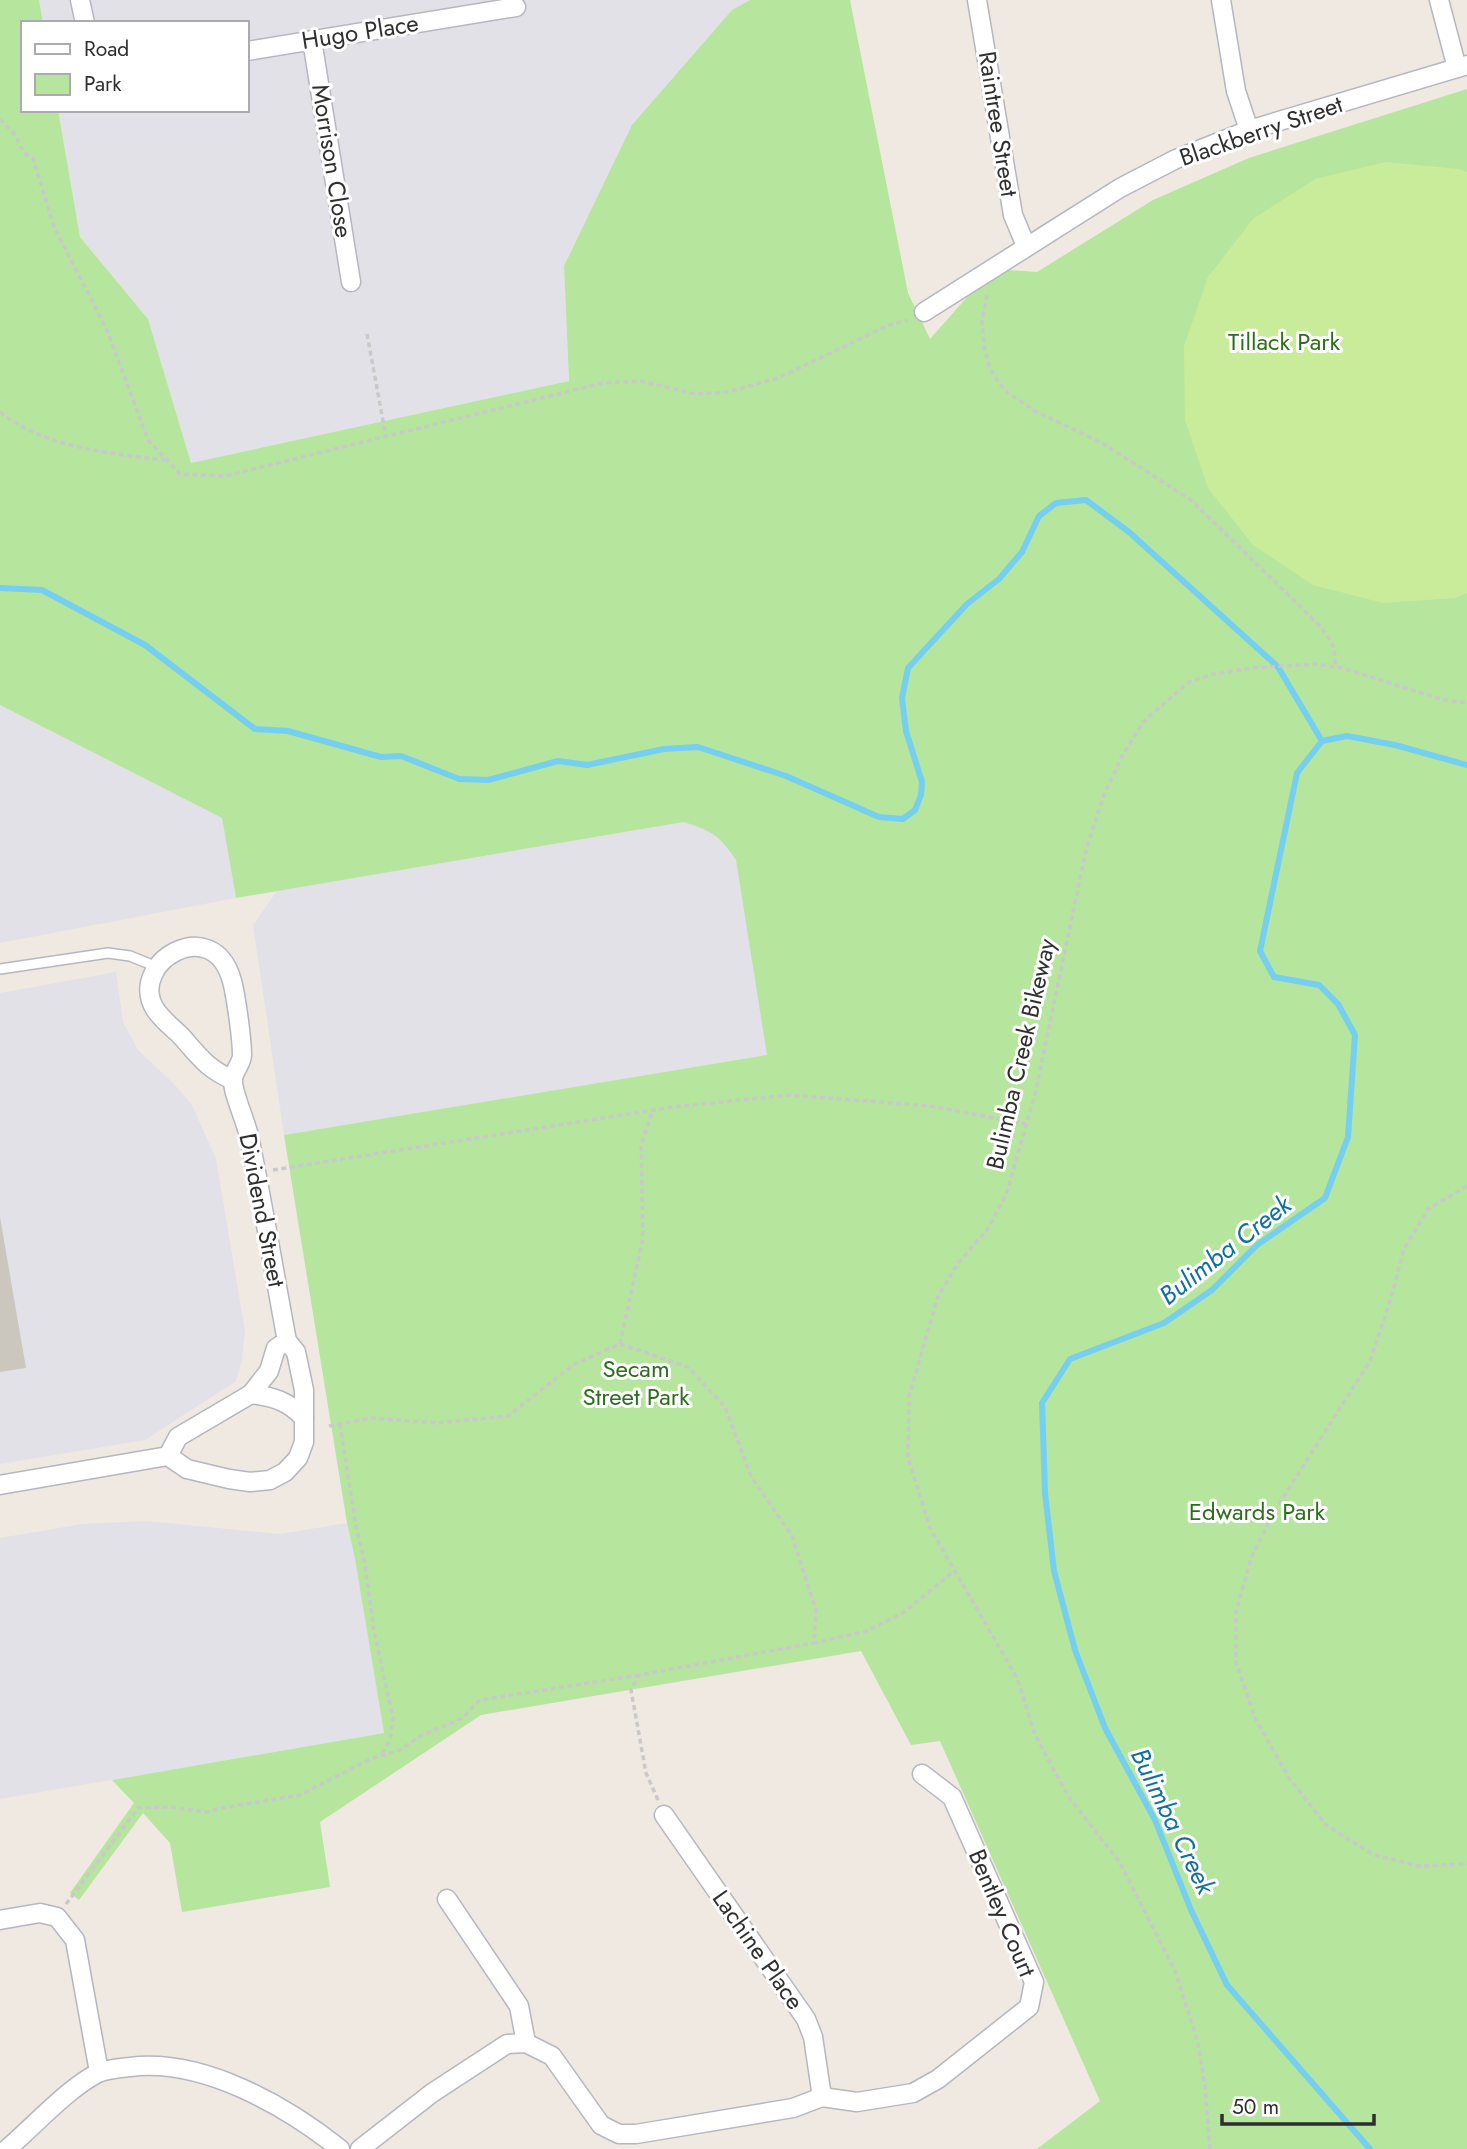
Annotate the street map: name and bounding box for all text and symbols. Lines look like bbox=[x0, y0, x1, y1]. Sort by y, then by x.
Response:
street label: Hugo Place bbox=[299, 5, 421, 58]
legend bbox=[21, 21, 248, 112]
text: Road bbox=[84, 34, 129, 64]
street label: Raintree Street bbox=[970, 49, 1027, 199]
text: Park bbox=[84, 69, 122, 99]
street label: Morrison Close bbox=[303, 82, 362, 240]
street label: Blackberry Street bbox=[1174, 86, 1347, 175]
park label: Tillack Park bbox=[1228, 324, 1340, 359]
street label: Bulimba Creek Bikeway bbox=[977, 935, 1064, 1173]
street label: Dividend Street bbox=[230, 1130, 295, 1290]
water label: Bulimba Creek bbox=[1151, 1185, 1301, 1314]
park label: Secam Street Park bbox=[582, 1351, 690, 1414]
park label: Edwards Park bbox=[1189, 1494, 1326, 1529]
water label: Bulimba Creek bbox=[1121, 1741, 1226, 1902]
street label: Bentley Court bbox=[960, 1844, 1045, 1982]
street label: Lachine Place bbox=[704, 1883, 813, 2017]
scale bar bbox=[1222, 2082, 1374, 2126]
text: 50 m bbox=[1232, 2092, 1279, 2122]

